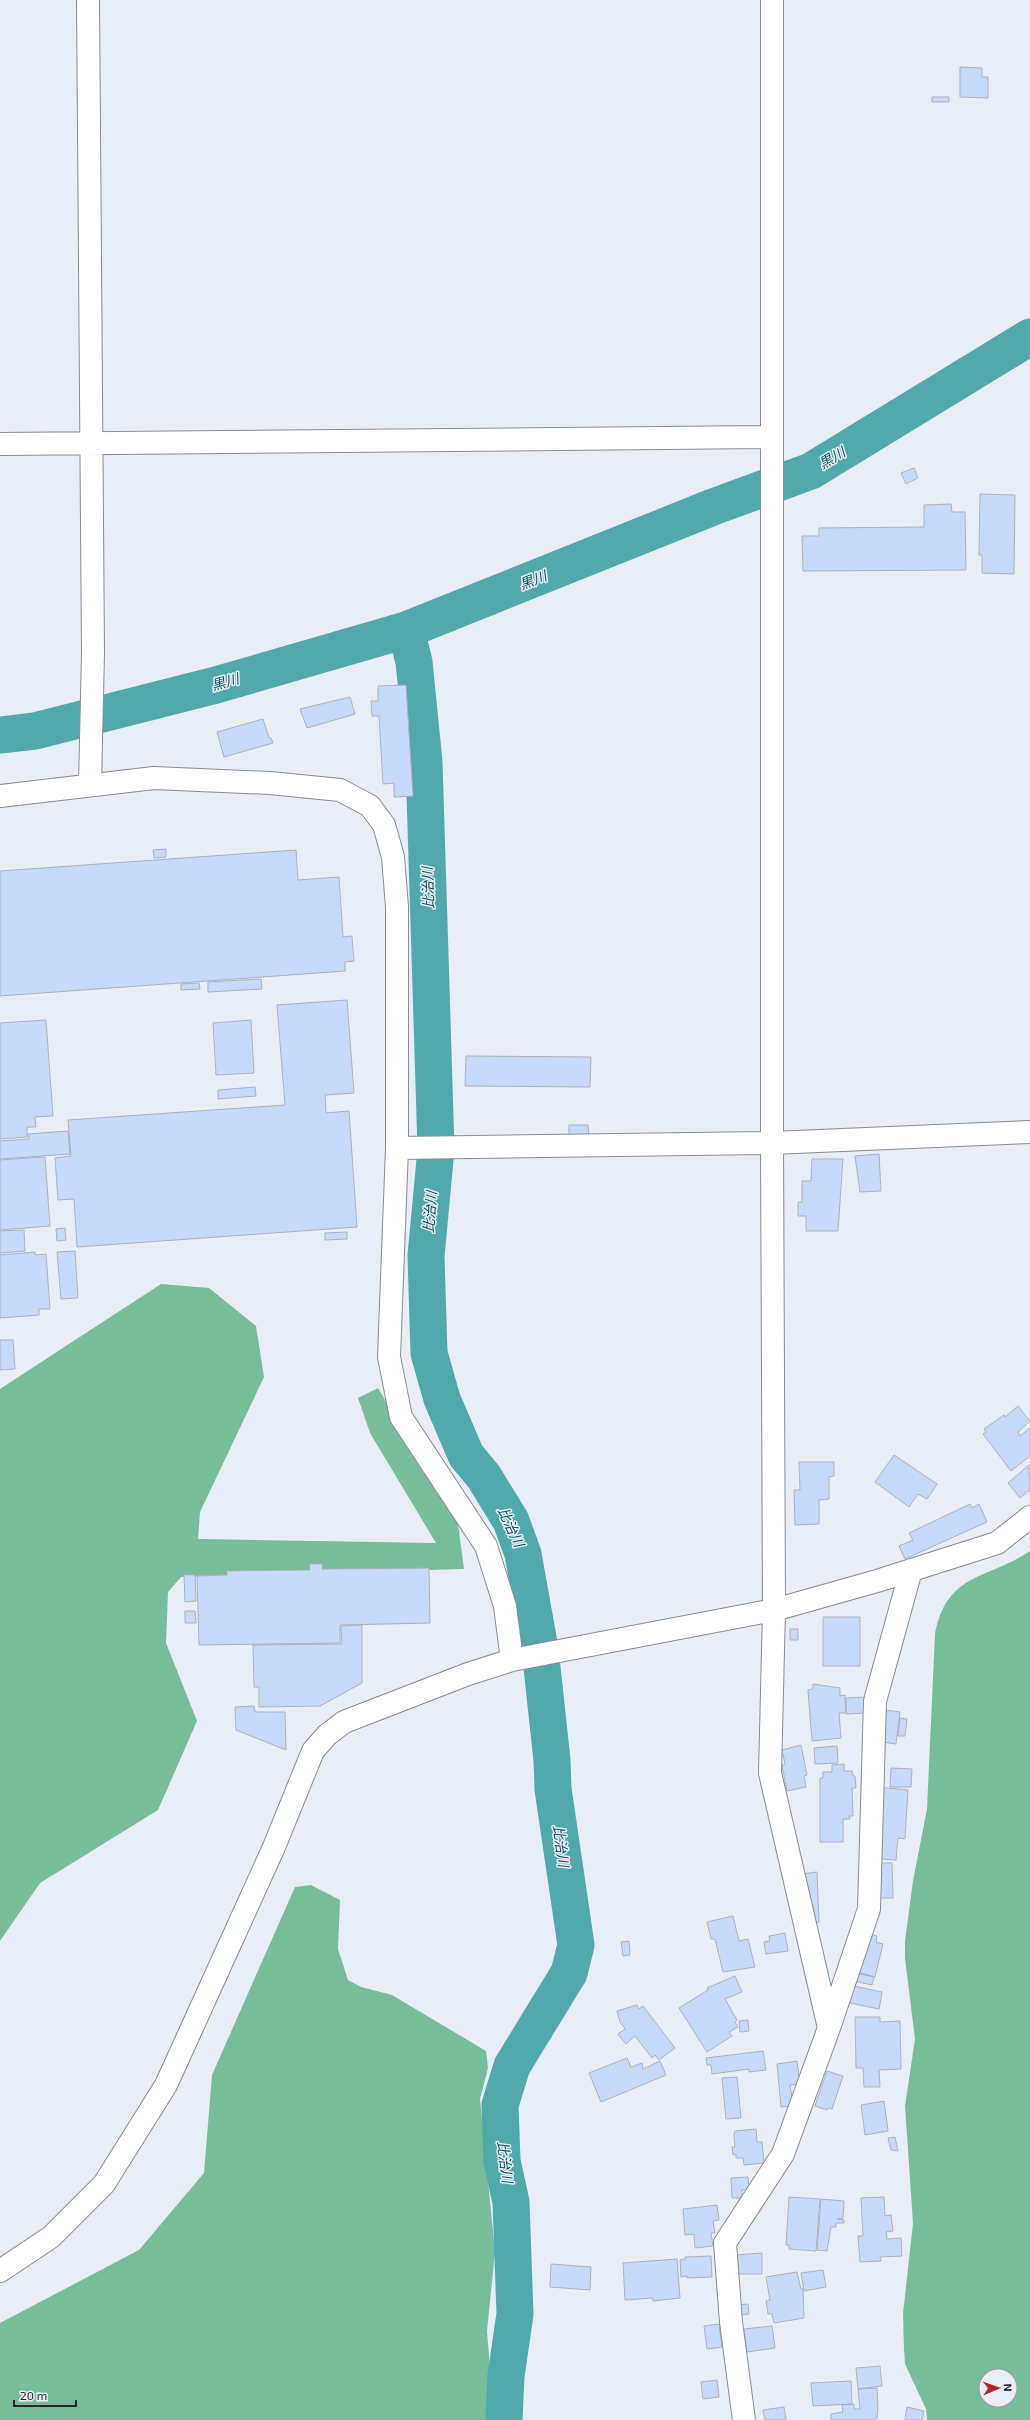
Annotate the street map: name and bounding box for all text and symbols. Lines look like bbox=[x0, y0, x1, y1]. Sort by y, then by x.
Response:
water label: 黒川 bbox=[815, 442, 850, 472]
water label: 黒川 bbox=[517, 566, 551, 592]
water label: 黒川 bbox=[209, 669, 243, 694]
water label: 比治川 bbox=[418, 865, 437, 909]
water label: 比治川 bbox=[419, 1188, 440, 1234]
water label: 比治川 bbox=[495, 1504, 529, 1551]
water label: 比治川 bbox=[550, 1824, 573, 1870]
water label: 比治川 bbox=[495, 2140, 517, 2186]
north arrow bbox=[978, 2368, 1018, 2408]
scale bar bbox=[14, 2382, 76, 2408]
text: N bbox=[1002, 2383, 1015, 2392]
text: 20 m bbox=[20, 2388, 47, 2402]

